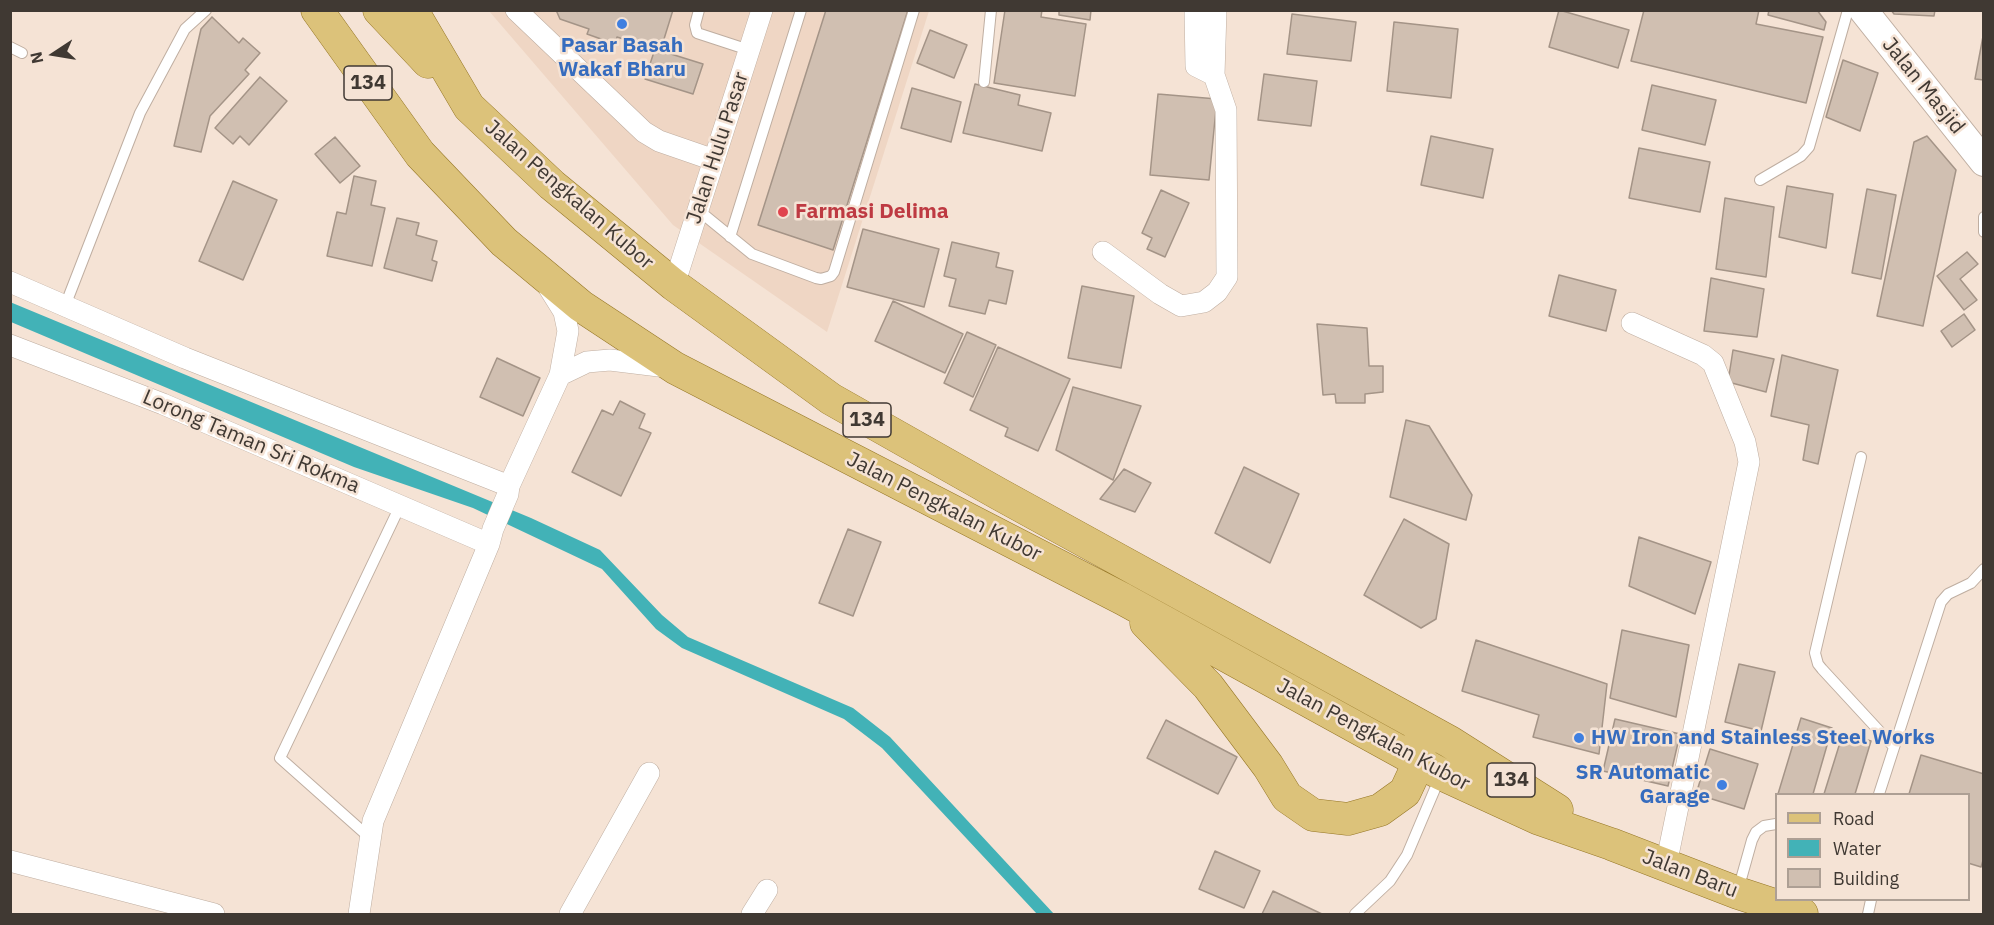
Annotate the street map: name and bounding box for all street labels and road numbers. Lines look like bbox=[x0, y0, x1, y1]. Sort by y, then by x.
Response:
street label: Jalan Masjid bbox=[1876, 33, 1970, 139]
road number: 134 bbox=[344, 66, 392, 100]
street label: Jalan Hulu Pasar bbox=[682, 69, 754, 227]
street label: Jalan Pengkalan Kubor bbox=[480, 115, 658, 275]
street label: Lorong Taman Sri Rokma bbox=[139, 385, 363, 499]
road number: 134 bbox=[843, 403, 891, 437]
street label: Jalan Pengkalan Kubor bbox=[842, 447, 1046, 567]
street label: Jalan Pengkalan Kubor bbox=[1272, 673, 1474, 797]
road number: 134 bbox=[1487, 763, 1535, 797]
street label: Jalan Baru bbox=[1639, 844, 1741, 904]

